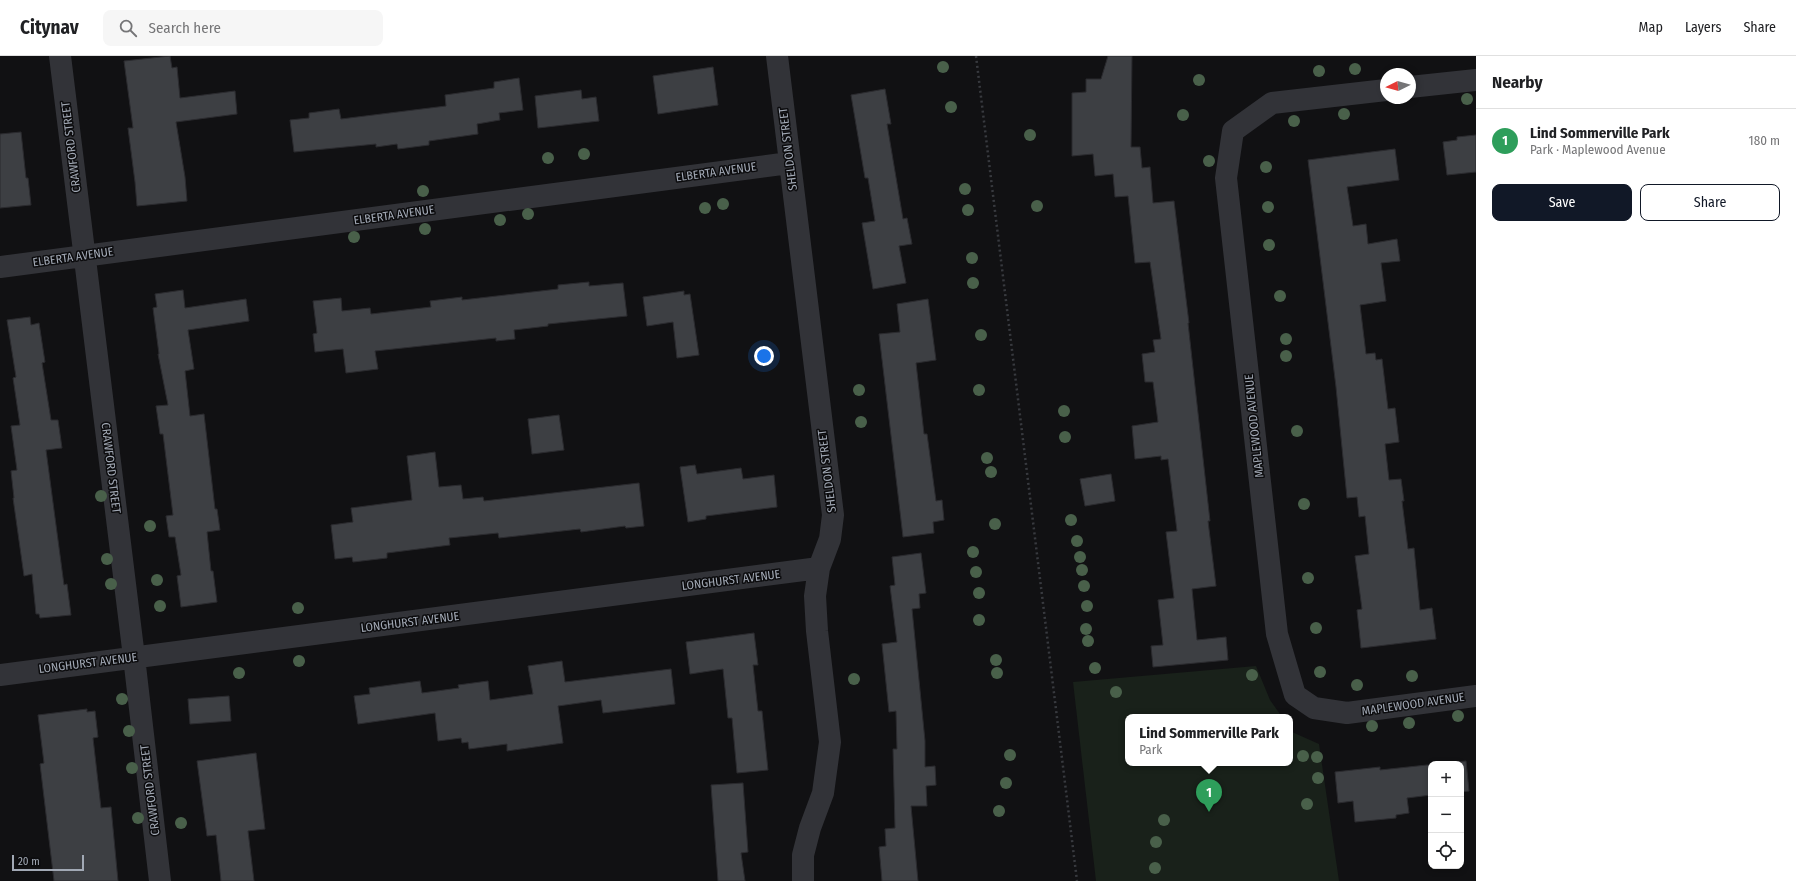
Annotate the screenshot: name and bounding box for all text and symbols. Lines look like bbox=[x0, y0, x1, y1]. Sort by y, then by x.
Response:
search box bbox=[103, 10, 383, 46]
text: Citynav bbox=[20, 16, 79, 39]
icon: search bbox=[117, 17, 139, 39]
text: Search here bbox=[149, 19, 221, 37]
text: Map bbox=[1639, 19, 1663, 36]
text: Layers bbox=[1685, 19, 1721, 36]
text: Share bbox=[1743, 19, 1776, 36]
north arrow bbox=[1380, 68, 1416, 104]
text: Nearby bbox=[1492, 72, 1543, 93]
street label: CRAWFORD STREET bbox=[58, 100, 84, 193]
street label: SHELDON STREET bbox=[776, 106, 800, 191]
text: Lind Sommerville Park bbox=[1530, 124, 1670, 142]
text: 1 bbox=[1502, 133, 1508, 148]
text: 180 m bbox=[1749, 133, 1780, 148]
text: Park · Maplewood Avenue bbox=[1530, 142, 1666, 157]
street label: ELBERTA AVENUE bbox=[675, 159, 758, 185]
button: Save bbox=[1492, 184, 1632, 221]
button: Share bbox=[1640, 184, 1780, 221]
street label: ELBERTA AVENUE bbox=[353, 202, 436, 228]
street label: ELBERTA AVENUE bbox=[32, 244, 115, 270]
your location bbox=[754, 346, 774, 366]
street label: MAPLEWOOD AVENUE bbox=[1242, 373, 1266, 478]
street label: CRAWFORD STREET bbox=[98, 422, 124, 515]
street label: SHELDON STREET bbox=[815, 428, 839, 513]
street label: LONGHURST AVENUE bbox=[681, 567, 781, 593]
street label: LONGHURST AVENUE bbox=[360, 609, 460, 635]
street label: LONGHURST AVENUE bbox=[38, 650, 138, 676]
street label: MAPLEWOOD AVENUE bbox=[1361, 690, 1466, 718]
popup bbox=[1125, 714, 1293, 766]
text: Lind Sommerville Park bbox=[1139, 724, 1279, 742]
text: Park bbox=[1139, 742, 1162, 757]
street label: CRAWFORD STREET bbox=[137, 743, 163, 836]
map controls bbox=[1428, 761, 1464, 869]
button: + bbox=[1428, 761, 1464, 797]
pin: 1 bbox=[1196, 779, 1222, 812]
button: − bbox=[1428, 797, 1464, 833]
button: locate bbox=[1428, 833, 1464, 869]
scale bar bbox=[12, 853, 84, 872]
text: 20 m bbox=[18, 855, 40, 868]

